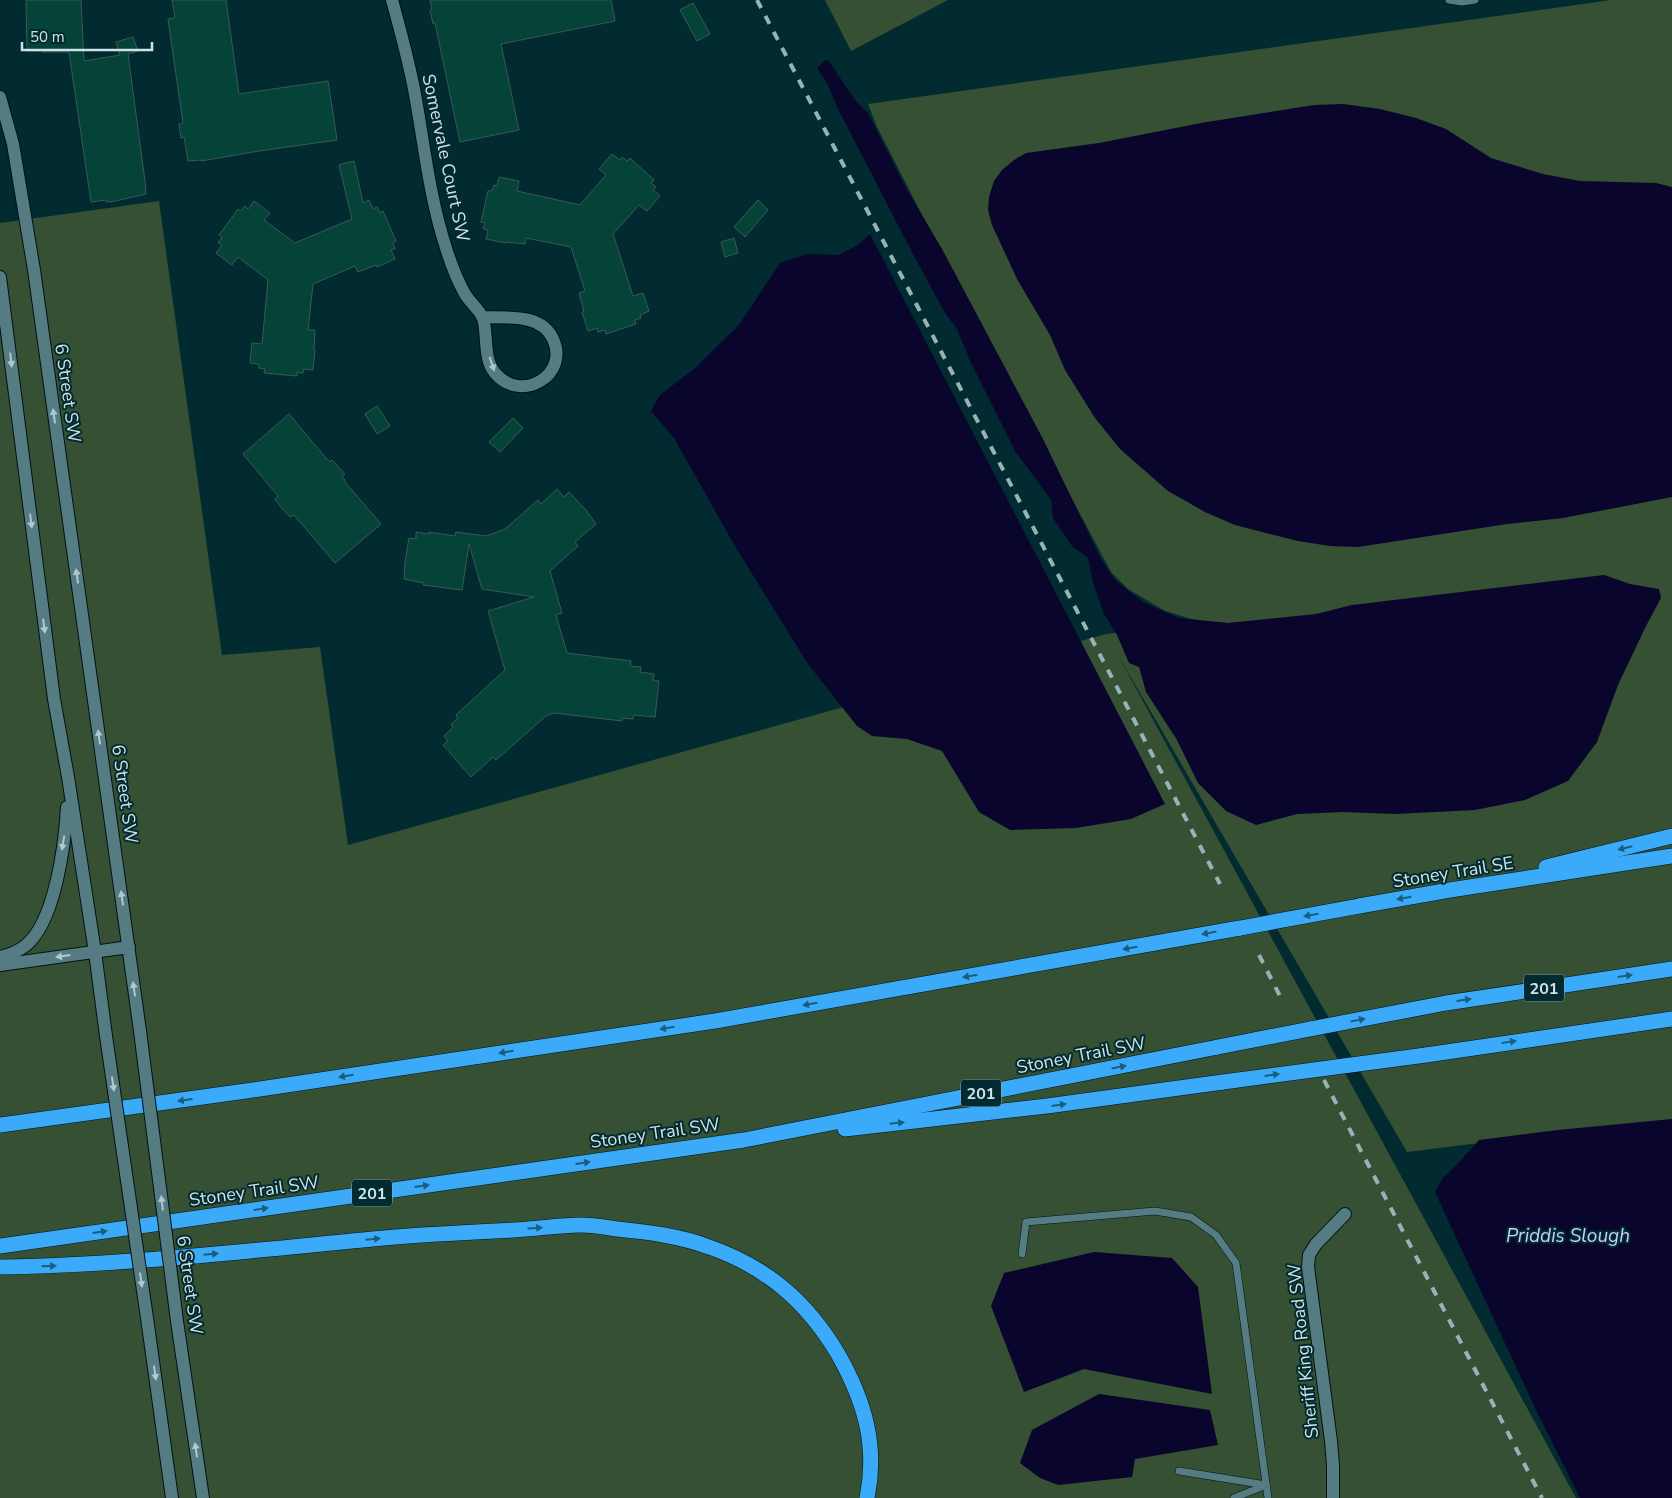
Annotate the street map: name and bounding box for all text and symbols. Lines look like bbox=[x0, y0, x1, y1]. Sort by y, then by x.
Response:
scale bar bbox=[22, 20, 152, 52]
text: 50 m bbox=[30, 27, 65, 47]
street label: Somervale Court SW bbox=[416, 72, 476, 244]
street label: 6 Street SW bbox=[49, 342, 87, 444]
one-way arrow bbox=[8, 352, 16, 368]
one-way arrow bbox=[488, 357, 496, 372]
one-way arrow bbox=[50, 407, 58, 423]
one-way arrow bbox=[27, 513, 35, 529]
one-way arrow bbox=[72, 568, 80, 584]
one-way arrow bbox=[40, 618, 48, 634]
one-way arrow bbox=[95, 729, 103, 745]
street label: 6 Street SW bbox=[106, 743, 144, 845]
one-way arrow bbox=[59, 836, 67, 852]
one-way arrow bbox=[1617, 844, 1632, 852]
street label: Stoney Trail SE bbox=[1391, 851, 1515, 893]
one-way arrow bbox=[118, 890, 126, 906]
one-way arrow bbox=[1396, 895, 1412, 903]
one-way arrow bbox=[1303, 911, 1319, 919]
one-way arrow bbox=[1200, 930, 1216, 938]
one-way arrow bbox=[1121, 944, 1137, 952]
one-way arrow bbox=[55, 952, 71, 960]
one-way arrow bbox=[1617, 972, 1633, 980]
one-way arrow bbox=[961, 973, 977, 981]
road number: 201 bbox=[1524, 974, 1564, 1001]
one-way arrow bbox=[130, 981, 138, 997]
one-way arrow bbox=[1456, 996, 1472, 1004]
one-way arrow bbox=[801, 1001, 817, 1009]
one-way arrow bbox=[1350, 1016, 1365, 1024]
one-way arrow bbox=[659, 1025, 675, 1033]
street label: Stoney Trail SW bbox=[1014, 1031, 1148, 1079]
one-way arrow bbox=[1501, 1038, 1517, 1046]
one-way arrow bbox=[498, 1049, 514, 1057]
one-way arrow bbox=[1111, 1062, 1127, 1070]
one-way arrow bbox=[1264, 1071, 1280, 1079]
one-way arrow bbox=[337, 1073, 353, 1081]
one-way arrow bbox=[109, 1077, 117, 1093]
road number: 201 bbox=[961, 1080, 1001, 1106]
one-way arrow bbox=[177, 1096, 193, 1104]
one-way arrow bbox=[1051, 1101, 1067, 1109]
street label: Stoney Trail SW bbox=[588, 1112, 722, 1154]
one-way arrow bbox=[890, 1119, 906, 1127]
one-way arrow bbox=[575, 1158, 591, 1166]
street label: Stoney Trail SW bbox=[187, 1170, 321, 1212]
road number: 201 bbox=[352, 1180, 392, 1206]
one-way arrow bbox=[414, 1181, 430, 1189]
one-way arrow bbox=[158, 1195, 166, 1211]
one-way arrow bbox=[253, 1204, 269, 1212]
water label: Priddis Slough bbox=[1506, 1223, 1630, 1249]
one-way arrow bbox=[527, 1224, 543, 1232]
one-way arrow bbox=[93, 1228, 109, 1236]
street label: 6 Street SW bbox=[171, 1234, 209, 1336]
one-way arrow bbox=[365, 1235, 381, 1243]
one-way arrow bbox=[203, 1250, 219, 1258]
one-way arrow bbox=[41, 1262, 57, 1270]
street label: Sheriff King Road SW bbox=[1282, 1262, 1324, 1440]
one-way arrow bbox=[138, 1272, 146, 1288]
one-way arrow bbox=[151, 1365, 159, 1381]
one-way arrow bbox=[192, 1441, 200, 1457]

